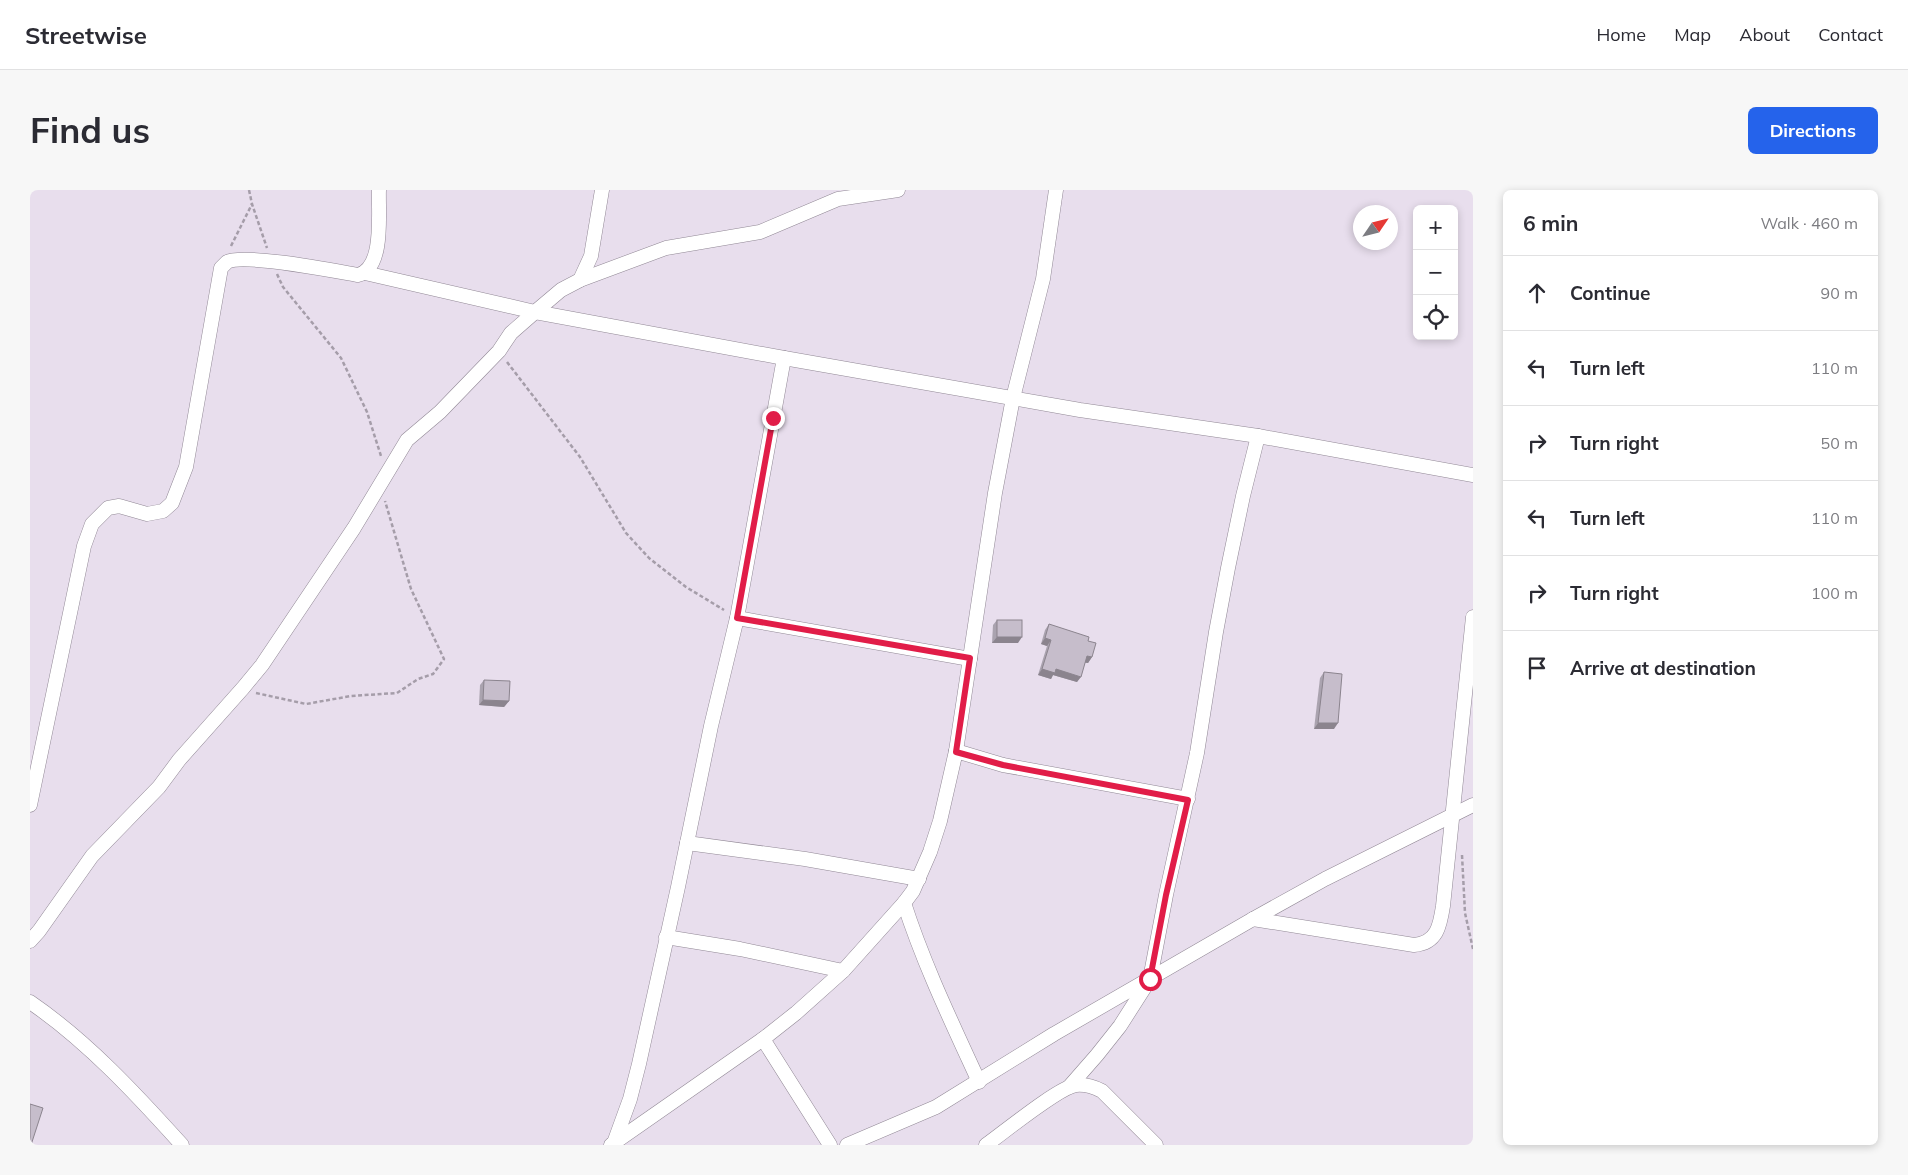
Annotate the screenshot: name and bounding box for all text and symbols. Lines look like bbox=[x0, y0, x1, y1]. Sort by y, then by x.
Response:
text: Streetwise bbox=[25, 20, 147, 50]
text: Home bbox=[1596, 23, 1646, 46]
text: Map bbox=[1674, 23, 1711, 46]
text: About bbox=[1739, 23, 1790, 46]
text: Contact bbox=[1818, 23, 1883, 46]
button: Directions bbox=[1748, 107, 1878, 154]
text: Find us bbox=[30, 108, 150, 152]
north arrow bbox=[1353, 205, 1398, 250]
map controls bbox=[1413, 205, 1458, 340]
button: + bbox=[1413, 205, 1458, 250]
text: 6 min bbox=[1523, 210, 1578, 236]
text: Walk · 460 m bbox=[1760, 213, 1858, 233]
button: − bbox=[1413, 250, 1458, 295]
icon: ahead bbox=[1523, 279, 1551, 307]
text: Continue bbox=[1570, 281, 1650, 305]
text: 90 m bbox=[1821, 283, 1858, 303]
button: locate bbox=[1413, 295, 1458, 340]
icon: left bbox=[1523, 354, 1551, 382]
text: Turn left bbox=[1570, 356, 1645, 380]
text: 110 m bbox=[1811, 358, 1858, 378]
route end bbox=[762, 407, 785, 430]
icon: right bbox=[1523, 429, 1551, 457]
text: Turn right bbox=[1570, 431, 1659, 455]
text: 50 m bbox=[1821, 433, 1858, 453]
icon: left bbox=[1523, 504, 1551, 532]
text: Turn left bbox=[1570, 506, 1645, 530]
text: 110 m bbox=[1811, 508, 1858, 528]
icon: right bbox=[1523, 579, 1551, 607]
text: Turn right bbox=[1570, 581, 1659, 605]
text: 100 m bbox=[1811, 583, 1858, 603]
icon: arrive bbox=[1523, 654, 1551, 682]
text: Arrive at destination bbox=[1570, 656, 1756, 680]
route start bbox=[1139, 968, 1162, 991]

